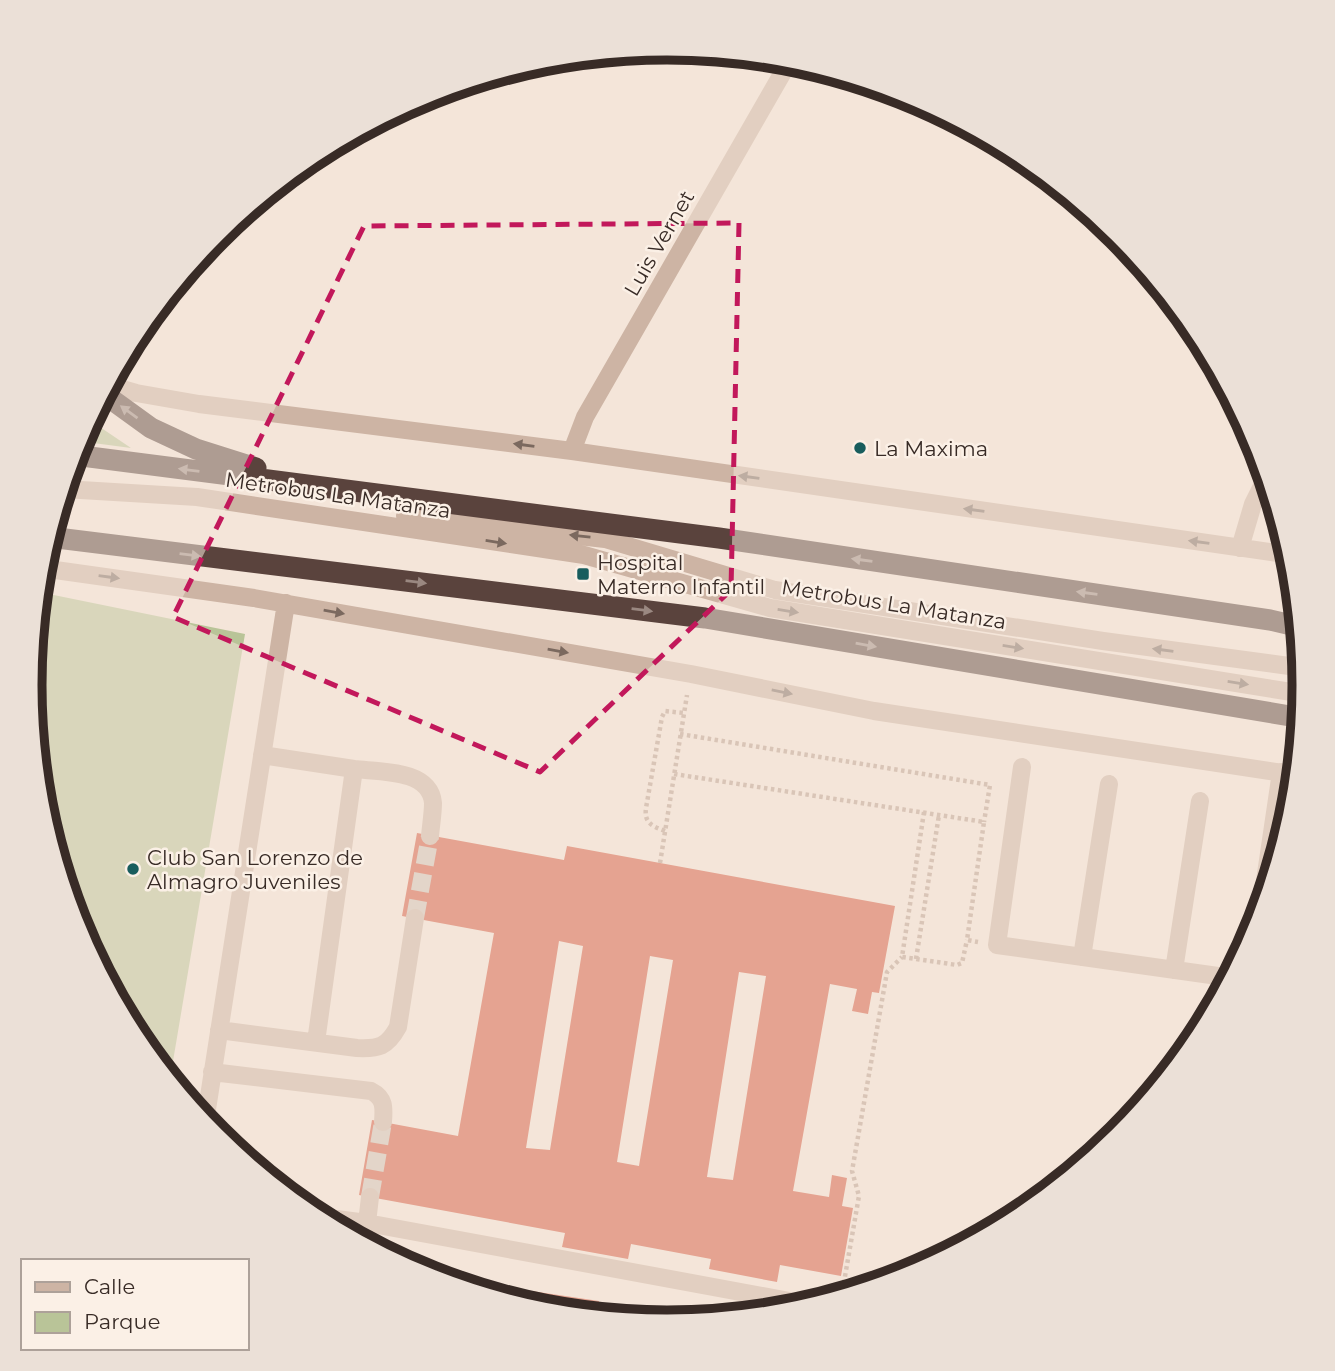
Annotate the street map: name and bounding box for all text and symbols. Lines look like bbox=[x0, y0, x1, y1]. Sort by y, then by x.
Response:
street label: Luis Vernet bbox=[619, 186, 699, 300]
one-way arrow bbox=[120, 405, 138, 419]
place label: La Maxima bbox=[874, 436, 988, 461]
one-way arrow bbox=[513, 439, 535, 450]
marker: La Maxima bbox=[852, 440, 868, 456]
one-way arrow bbox=[177, 464, 199, 475]
street label: Metrobus La Matanza bbox=[224, 467, 452, 523]
one-way arrow bbox=[738, 472, 760, 483]
one-way arrow bbox=[963, 504, 985, 515]
one-way arrow bbox=[569, 530, 591, 541]
one-way arrow bbox=[485, 536, 507, 547]
one-way arrow bbox=[1188, 536, 1210, 547]
one-way arrow bbox=[179, 549, 201, 560]
place label: Hospital Materno Infantil bbox=[597, 550, 765, 599]
one-way arrow bbox=[851, 554, 873, 565]
marker: Hospital Materno Infantil bbox=[575, 566, 591, 582]
one-way arrow bbox=[98, 572, 120, 583]
street label: Metrobus La Matanza bbox=[780, 574, 1008, 634]
one-way arrow bbox=[405, 577, 427, 588]
one-way arrow bbox=[1076, 587, 1098, 598]
one-way arrow bbox=[631, 605, 653, 616]
one-way arrow bbox=[323, 606, 345, 617]
one-way arrow bbox=[778, 606, 800, 617]
one-way arrow bbox=[855, 640, 877, 651]
one-way arrow bbox=[1002, 642, 1024, 653]
one-way arrow bbox=[1152, 644, 1174, 655]
one-way arrow bbox=[547, 646, 569, 657]
one-way arrow bbox=[1227, 678, 1249, 689]
one-way arrow bbox=[771, 687, 793, 698]
place label: Club San Lorenzo de Almagro Juveniles bbox=[147, 845, 363, 894]
marker: Club San Lorenzo de Almagro Juveniles bbox=[125, 861, 141, 877]
legend bbox=[21, 1259, 248, 1350]
text: Calle bbox=[84, 1274, 135, 1299]
text: Parque bbox=[84, 1309, 160, 1334]

